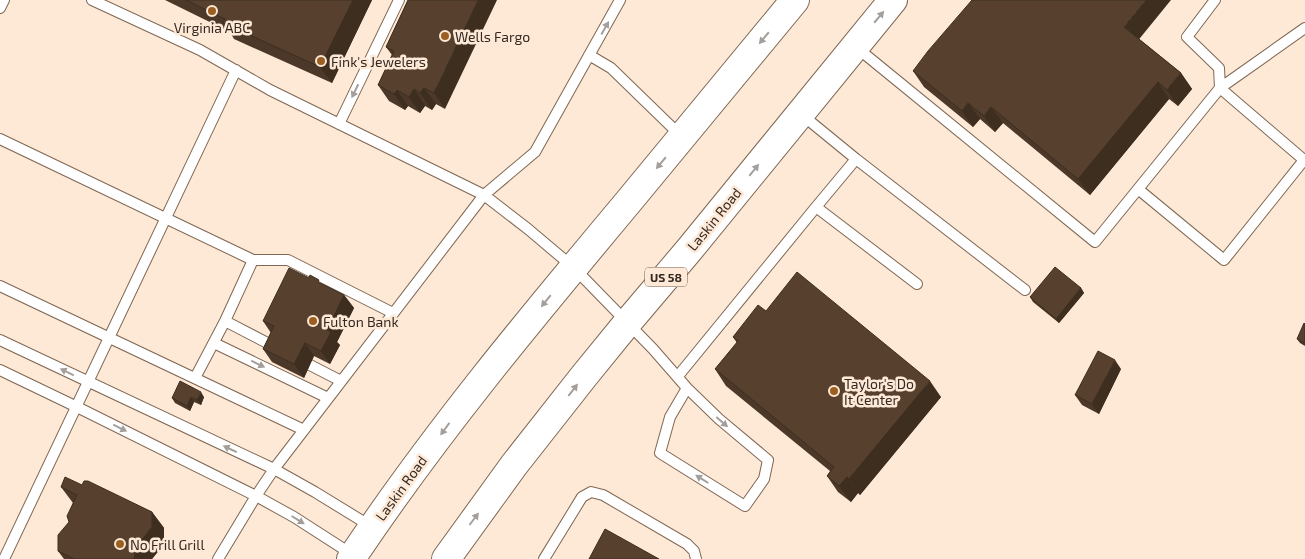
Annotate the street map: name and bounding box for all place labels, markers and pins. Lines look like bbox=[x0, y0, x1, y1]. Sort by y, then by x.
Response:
marker: Virginia ABC bbox=[206, 5, 218, 17]
place label: Virginia ABC bbox=[174, 19, 250, 36]
place label: Wells Fargo bbox=[455, 28, 530, 45]
marker: Wells Fargo bbox=[439, 30, 451, 42]
place label: Fink's Jewelers bbox=[331, 53, 426, 70]
marker: Fink's Jewelers bbox=[315, 55, 327, 67]
place label: Fulton Bank bbox=[323, 313, 399, 330]
marker: Fulton Bank bbox=[307, 315, 319, 327]
place label: Taylor's Do It Center bbox=[844, 375, 914, 408]
marker: Taylor's Do It Center bbox=[828, 385, 840, 397]
place label: No Frill Grill bbox=[130, 536, 205, 553]
marker: No Frill Grill bbox=[114, 538, 126, 550]

